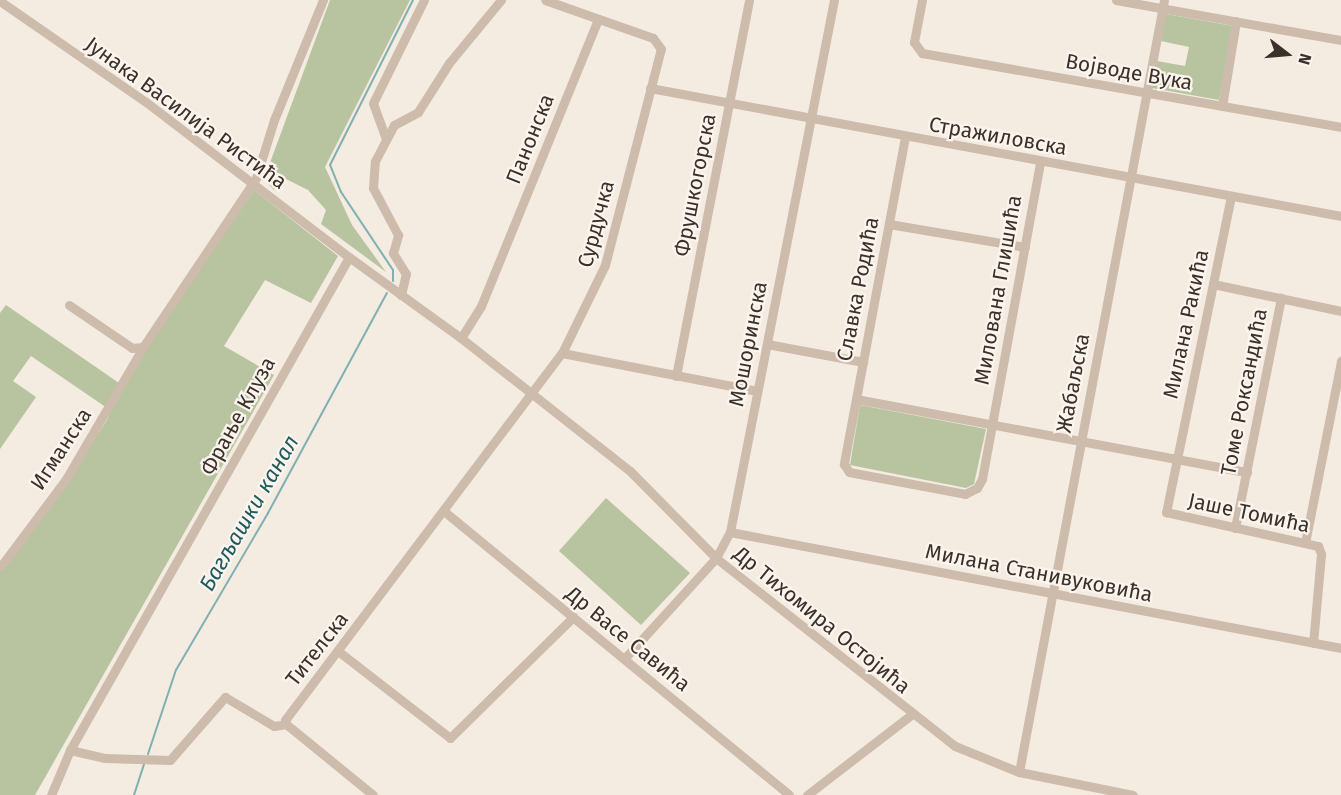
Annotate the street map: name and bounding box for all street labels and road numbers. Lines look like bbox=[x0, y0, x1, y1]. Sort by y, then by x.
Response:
street label: Јунака Василија Ристића bbox=[80, 31, 292, 195]
street label: Војводе Вука bbox=[1064, 48, 1194, 96]
street label: Панонска bbox=[501, 90, 559, 188]
street label: Фрушкогорска bbox=[669, 111, 721, 259]
street label: Стражиловска bbox=[927, 111, 1069, 161]
street label: Сурдучка bbox=[572, 178, 620, 270]
street label: Милована Глишића bbox=[969, 193, 1027, 387]
street label: Славка Родића bbox=[832, 215, 884, 363]
street label: Милана Ракића bbox=[1158, 247, 1214, 401]
street label: Мошоринска bbox=[724, 279, 772, 409]
street label: Томе Роксандића bbox=[1215, 306, 1273, 478]
street label: Жабаљска bbox=[1051, 331, 1095, 435]
street label: Фрање Клуза bbox=[195, 352, 281, 480]
street label: Игманска bbox=[25, 403, 97, 495]
street label: Јаше Томића bbox=[1186, 488, 1312, 538]
street label: Милана Станивуковића bbox=[923, 539, 1155, 607]
street label: Др Тихомира Остојића bbox=[729, 541, 915, 699]
street label: Др Васе Савића bbox=[561, 581, 695, 697]
street label: Тителска bbox=[280, 607, 354, 691]

